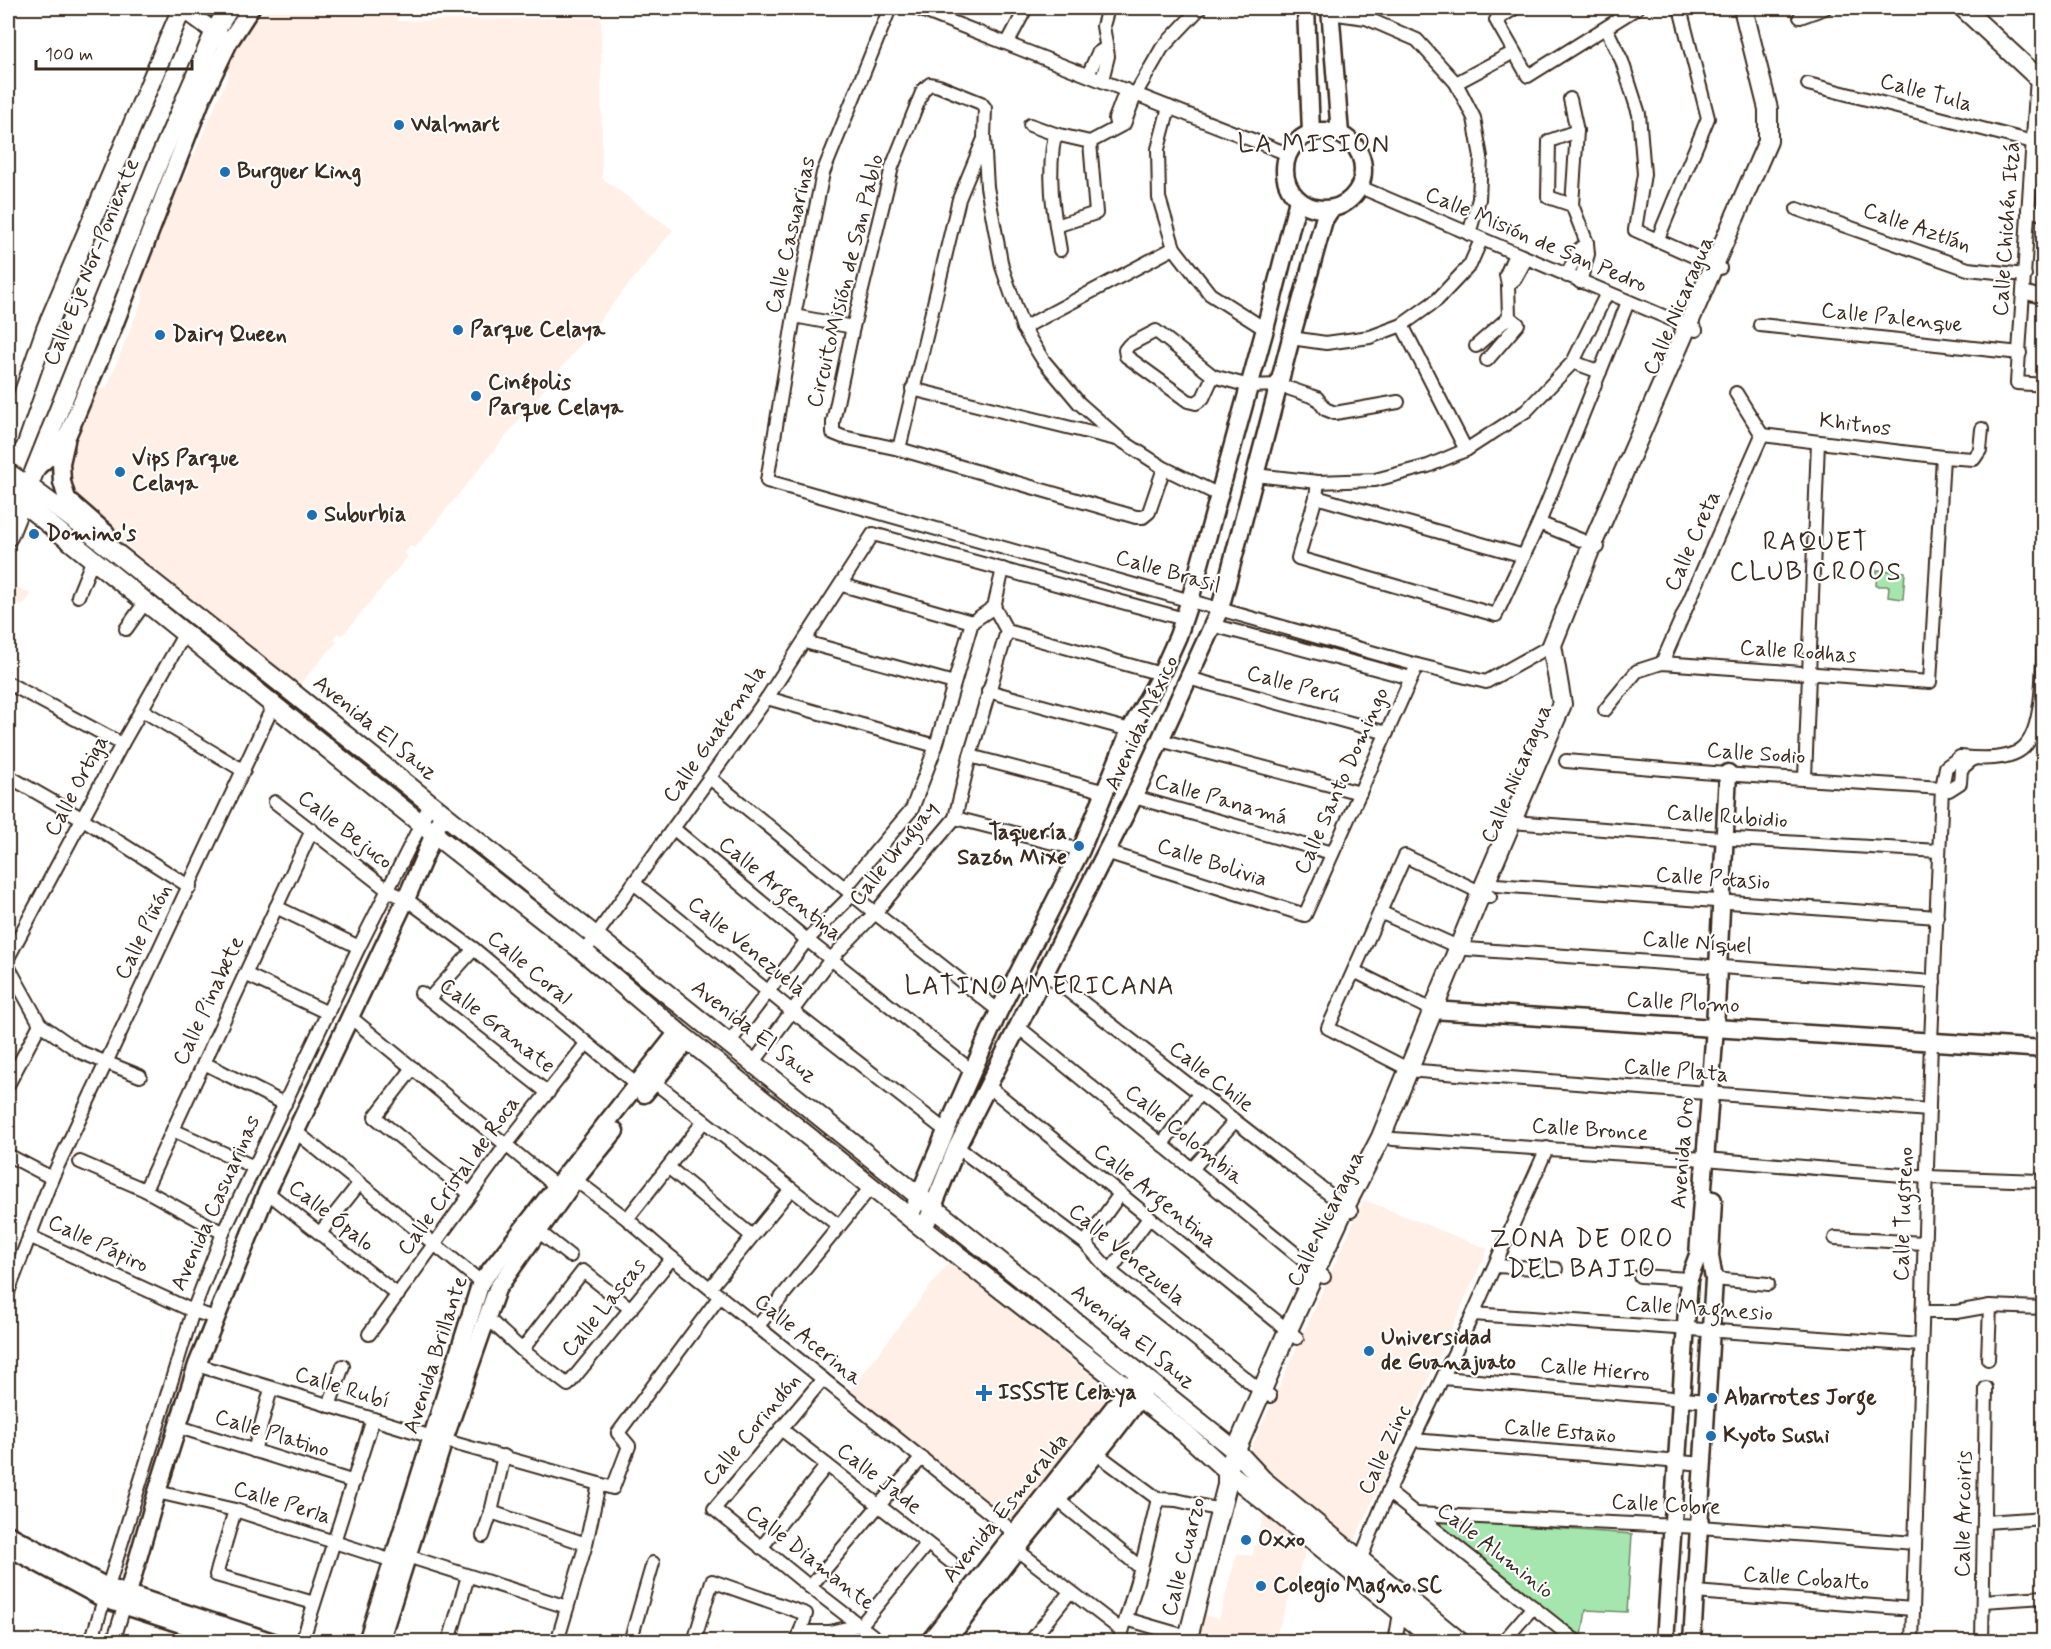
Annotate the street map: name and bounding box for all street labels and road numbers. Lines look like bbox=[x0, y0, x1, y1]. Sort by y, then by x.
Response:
street label: Calle Tula bbox=[1877, 67, 1975, 119]
street label: Calle Chichén Itzá bbox=[1987, 141, 2027, 317]
street label: CircuitoMisión de San Pablo bbox=[801, 151, 891, 411]
street label: Calle Eje Nor-Poniente bbox=[38, 154, 147, 370]
street label: Calle Casuarinas bbox=[759, 154, 823, 316]
street label: Calle Misión de San Pedro bbox=[1421, 180, 1651, 300]
street label: Calle Aztlán bbox=[1859, 196, 1975, 260]
street label: Calle Nicaragua bbox=[1637, 232, 1722, 380]
street label: Calle Palenque bbox=[1820, 297, 1964, 339]
street label: Khitnos bbox=[1817, 407, 1893, 443]
street label: Calle Creta bbox=[1658, 486, 1728, 596]
street label: Calle Brasil bbox=[1112, 544, 1224, 600]
street label: Calle Rodhas bbox=[1739, 634, 1858, 670]
street label: Avenida México bbox=[1099, 651, 1185, 795]
street label: Calle Guatemala bbox=[657, 659, 773, 809]
street label: Calle Perú bbox=[1244, 659, 1343, 711]
street label: Avenida El Sauz bbox=[307, 669, 443, 787]
street label: Calle Santo Domingo bbox=[1288, 683, 1397, 879]
street label: Calle Nicaragua bbox=[1475, 700, 1560, 848]
street label: Calle Ortiga bbox=[39, 730, 116, 842]
street label: Calle Sodio bbox=[1706, 737, 1806, 771]
street label: Calle Panamá bbox=[1151, 768, 1291, 832]
street label: Calle Bejuco bbox=[291, 784, 398, 877]
street label: Calle Uruguay bbox=[843, 796, 947, 914]
street label: Calle Rubidio bbox=[1665, 799, 1789, 835]
street label: Calle Argentina bbox=[710, 830, 848, 950]
street label: Calle Bolivia bbox=[1153, 832, 1271, 894]
street label: Calle Potasio bbox=[1655, 861, 1771, 897]
street label: Calle Piñón bbox=[109, 879, 179, 985]
street label: Calle Venezuela bbox=[682, 890, 812, 1004]
street label: Calle Coral bbox=[481, 924, 577, 1012]
street label: Calle Níquel bbox=[1641, 925, 1753, 961]
street label: Calle Pinabete bbox=[167, 932, 251, 1070]
street label: Calle Granate bbox=[433, 972, 561, 1080]
street label: Avenida El Sauz bbox=[685, 974, 823, 1090]
street label: Calle Plomo bbox=[1626, 986, 1740, 1020]
street label: Calle Chile bbox=[1163, 1035, 1259, 1119]
street label: Calle Plata bbox=[1622, 1052, 1730, 1090]
street label: Calle Colombia bbox=[1119, 1078, 1250, 1192]
street label: Calle Cristal de Roca bbox=[392, 1091, 526, 1261]
street label: Avenida Oro bbox=[1665, 1096, 1701, 1210]
street label: Avenida Casuarinas bbox=[165, 1111, 267, 1295]
street label: Calle Bronce bbox=[1531, 1112, 1649, 1148]
street label: Calle Argentina bbox=[1085, 1137, 1223, 1257]
street label: Calle Nicaragua bbox=[1281, 1146, 1372, 1292]
street label: Calle Tugsteno bbox=[1888, 1146, 1923, 1282]
street label: Calle Ópalo bbox=[282, 1174, 380, 1258]
street label: Calle Venezuela bbox=[1062, 1197, 1192, 1313]
street label: Calle Pápiro bbox=[43, 1208, 153, 1280]
street label: Calle Lascas bbox=[555, 1252, 653, 1363]
street label: Avenida Brillante bbox=[397, 1272, 475, 1437]
street label: Avenida El Sauz bbox=[1065, 1278, 1201, 1396]
street label: Calle Acerina bbox=[748, 1288, 868, 1393]
street label: Calle Magnesio bbox=[1624, 1290, 1774, 1331]
street label: Calle Hierro bbox=[1539, 1351, 1651, 1389]
street label: Calle Rubí bbox=[291, 1360, 393, 1416]
street label: Calle Corindón bbox=[697, 1368, 807, 1492]
street label: Calle Zinc bbox=[1352, 1400, 1418, 1499]
street label: Calle Platino bbox=[211, 1403, 333, 1465]
street label: Calle Estaño bbox=[1503, 1413, 1617, 1451]
street label: Avenida Esmeralda bbox=[937, 1427, 1075, 1589]
street label: Calle Jade bbox=[831, 1437, 928, 1521]
street label: Calle Arcoiris bbox=[1949, 1450, 1979, 1578]
street label: Calle Perla bbox=[230, 1475, 334, 1531]
street label: Calle Cobre bbox=[1611, 1488, 1722, 1522]
street label: Calle Cuarzo bbox=[1156, 1494, 1212, 1620]
street label: Calle Aluminio bbox=[1431, 1497, 1559, 1605]
street label: Calle Diamante bbox=[740, 1499, 880, 1617]
street label: Calle Cobalto bbox=[1742, 1561, 1870, 1597]

